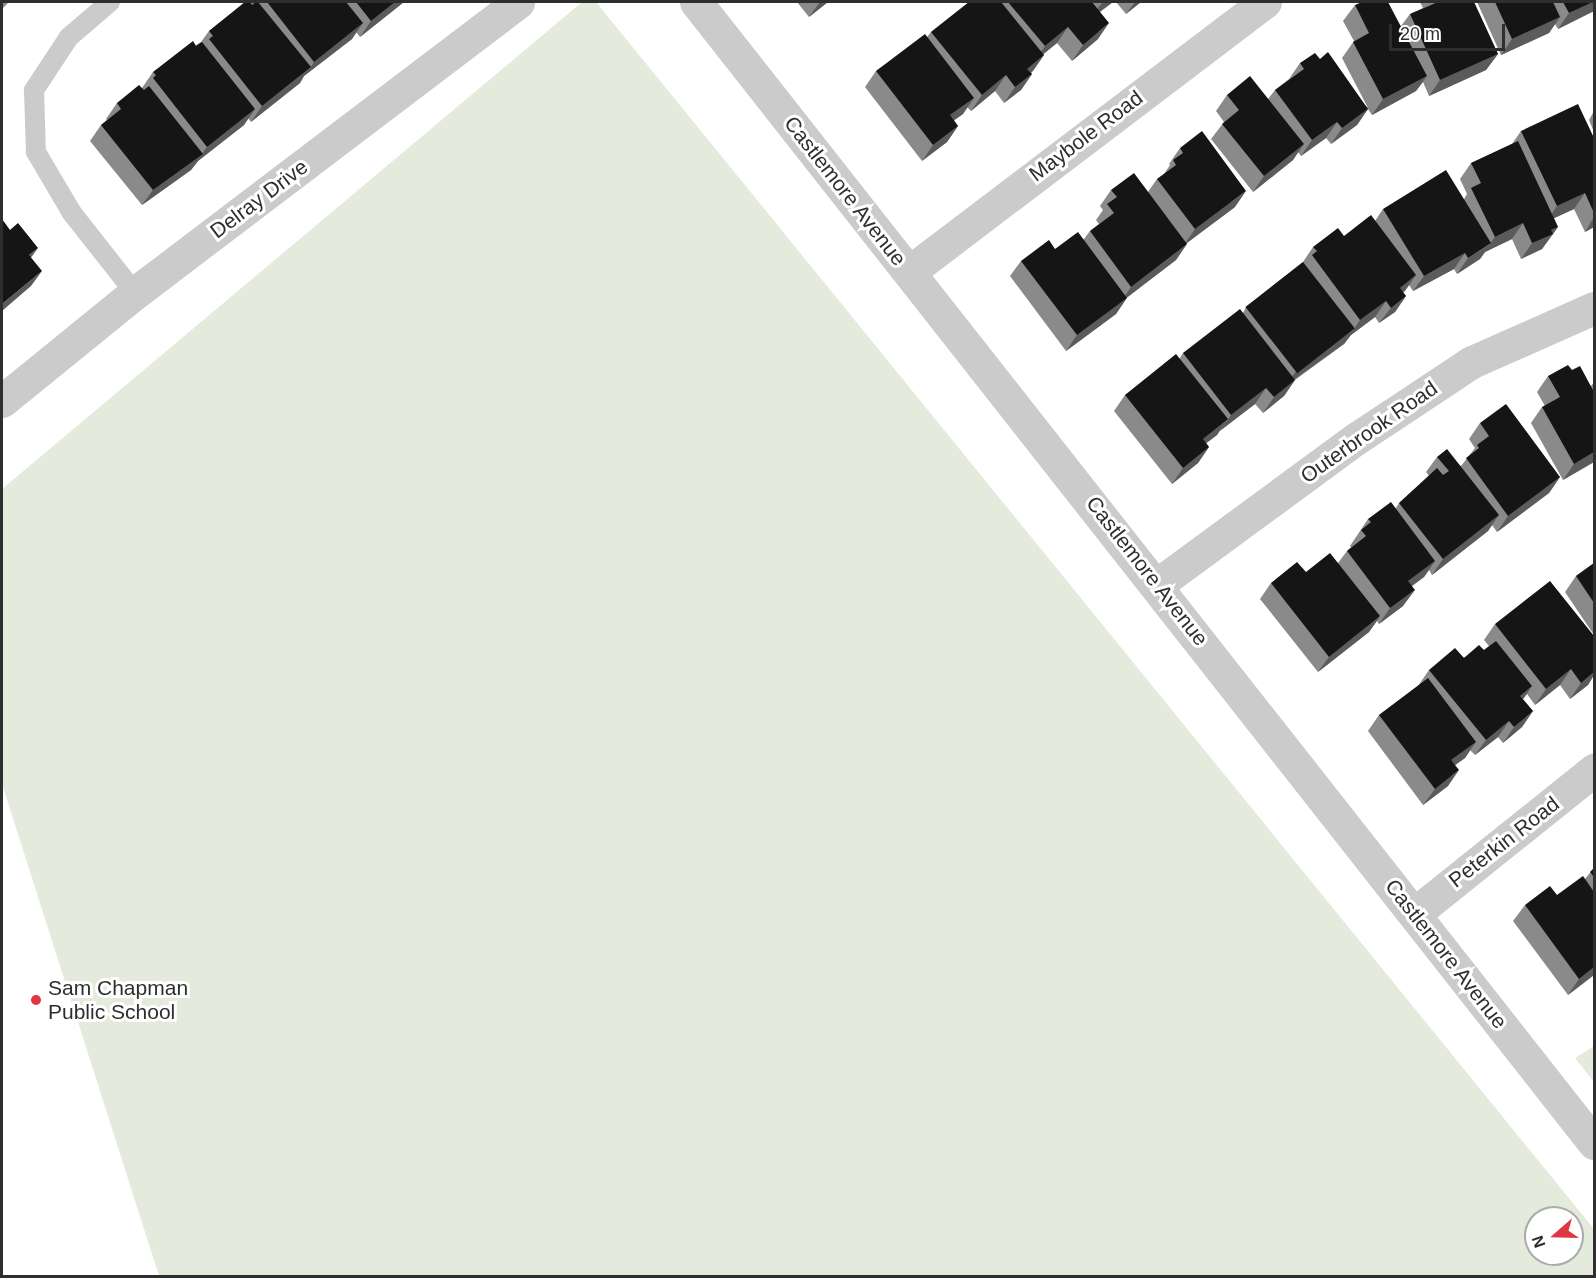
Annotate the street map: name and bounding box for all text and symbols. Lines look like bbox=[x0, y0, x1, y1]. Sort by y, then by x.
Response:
scale bar bbox=[1392, 12, 1508, 50]
text: 20 m bbox=[1400, 24, 1440, 44]
street label: Maybole Road bbox=[1024, 85, 1148, 187]
street label: Castlemore Avenue bbox=[778, 111, 912, 271]
street label: Delray Drive bbox=[205, 154, 313, 244]
street label: Outerbrook Road bbox=[1296, 375, 1442, 489]
street label: Castlemore Avenue bbox=[1080, 491, 1214, 651]
street label: Peterkin Road bbox=[1444, 791, 1564, 893]
street label: Castlemore Avenue bbox=[1379, 874, 1513, 1034]
place label: Sam Chapman Public School bbox=[48, 975, 188, 1025]
marker: Sam Chapman Public School bbox=[29, 993, 43, 1007]
north arrow bbox=[1524, 1206, 1584, 1266]
text: N bbox=[1529, 1233, 1548, 1250]

